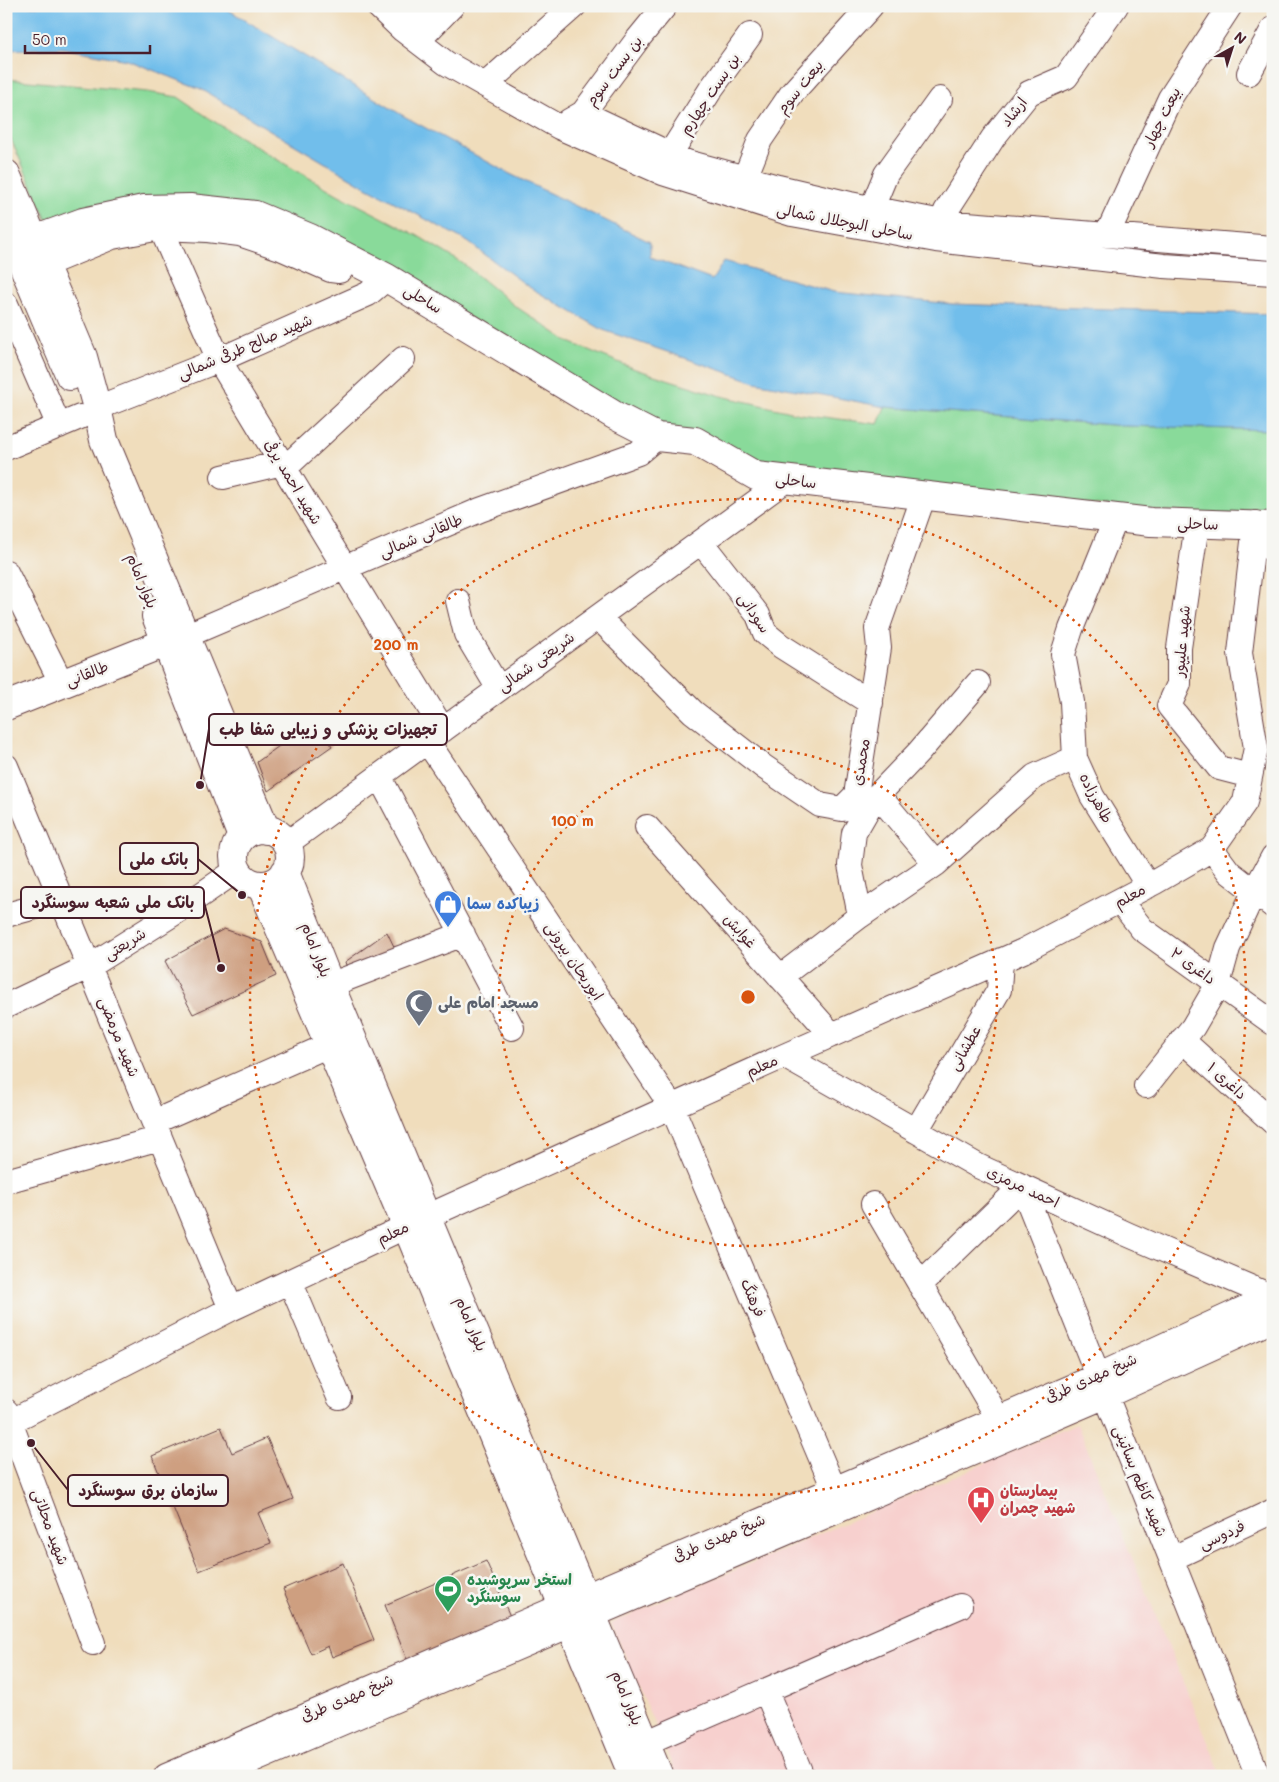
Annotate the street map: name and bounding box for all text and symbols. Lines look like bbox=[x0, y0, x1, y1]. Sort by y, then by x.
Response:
scale bar bbox=[25, 22, 150, 54]
north arrow bbox=[1206, 22, 1256, 72]
text: N bbox=[1230, 27, 1251, 48]
text: 50 m bbox=[32, 29, 67, 49]
street label: بن بست سوم bbox=[580, 31, 649, 111]
street label: بن بست چهارم bbox=[674, 49, 746, 139]
street label: بیعت سوم bbox=[771, 55, 830, 120]
street label: بیعت چهار bbox=[1137, 83, 1186, 151]
street label: ارشاد bbox=[995, 92, 1031, 130]
street label: ساحلی البوجلال شمالی bbox=[775, 198, 915, 245]
street label: ساحلی bbox=[400, 279, 446, 318]
street label: شهید صالح طرفی شمالی bbox=[174, 309, 315, 384]
street label: شهید احمد یرفی bbox=[261, 435, 327, 528]
street label: ساحلی bbox=[774, 468, 818, 493]
street label: طالقانی شمالی bbox=[376, 508, 466, 563]
street label: ساحلی bbox=[1177, 512, 1219, 535]
street label: بلوار امام bbox=[121, 550, 163, 612]
street label: سودانی bbox=[733, 588, 776, 637]
street label: شهید علیپور bbox=[1168, 604, 1195, 679]
street label: شریعتی شمالی bbox=[493, 627, 578, 697]
text: 200 m bbox=[374, 634, 419, 654]
street label: طالقانی bbox=[62, 655, 111, 692]
callout: تجهیزات پزشکی و زیبایی شفا طب bbox=[209, 714, 447, 745]
text: تجهیزات پزشکی و زیبایی شفا طب bbox=[219, 718, 438, 740]
street label: محمدی bbox=[846, 737, 874, 787]
street label: طاهرزاده bbox=[1075, 769, 1118, 826]
text: 100 m bbox=[550, 810, 594, 830]
callout: بانک ملی bbox=[120, 843, 198, 874]
text: بانک ملی bbox=[130, 848, 188, 870]
street label: معلم bbox=[1110, 879, 1150, 914]
callout: بانک ملی شعبه سوسنگرد bbox=[21, 887, 204, 918]
shop icon: زیباکده سما bbox=[433, 889, 463, 928]
text: بانک ملی شعبه سوسنگرد bbox=[32, 891, 194, 913]
place label: زیباکده سما bbox=[467, 893, 539, 913]
street label: غوابش bbox=[720, 909, 762, 952]
street label: ابوریحان بیرونی bbox=[540, 917, 609, 1004]
street label: بلوار امام bbox=[295, 919, 337, 981]
street label: شریعتی bbox=[100, 922, 150, 965]
street label: داغری ۲ bbox=[1167, 942, 1220, 988]
mosque icon: مسجد امام علی bbox=[404, 988, 434, 1027]
centre of rings bbox=[739, 988, 757, 1006]
place label: مسجد امام علی bbox=[438, 992, 539, 1014]
street label: شهید مرمضی bbox=[94, 994, 145, 1080]
street label: عطشانی bbox=[943, 1021, 986, 1074]
street label: معلم bbox=[742, 1049, 782, 1084]
street label: داغری ۱ bbox=[1204, 1057, 1252, 1103]
street label: احمد مرمزی bbox=[984, 1161, 1063, 1212]
street label: معلم bbox=[373, 1216, 413, 1251]
street label: فرهنگ bbox=[737, 1275, 771, 1320]
street label: بلوار امام bbox=[450, 1293, 492, 1355]
street label: شیخ مهدی طرفی bbox=[1041, 1348, 1140, 1407]
street label: شهید کاظم بساتینی bbox=[1107, 1422, 1172, 1540]
callout: سازمان برق سوسنگرد bbox=[68, 1475, 228, 1506]
text: سازمان برق سوسنگرد bbox=[78, 1479, 218, 1501]
place label: بیمارستان شهید چمران bbox=[1000, 1480, 1075, 1517]
hospital icon: بیمارستان شهید چمران bbox=[966, 1485, 996, 1524]
street label: شهید محلاتی bbox=[27, 1486, 74, 1568]
street label: شیخ مهدی طرفی bbox=[669, 1509, 768, 1567]
street label: فردوسی bbox=[1195, 1515, 1248, 1554]
place label: استخر سرپوشیده سوسنگرد bbox=[467, 1569, 572, 1607]
sports icon: استخر سرپوشیده سوسنگرد bbox=[433, 1574, 463, 1613]
street label: بلوار امام bbox=[606, 1667, 648, 1729]
street label: شیخ مهدی طرفی bbox=[297, 1669, 396, 1727]

